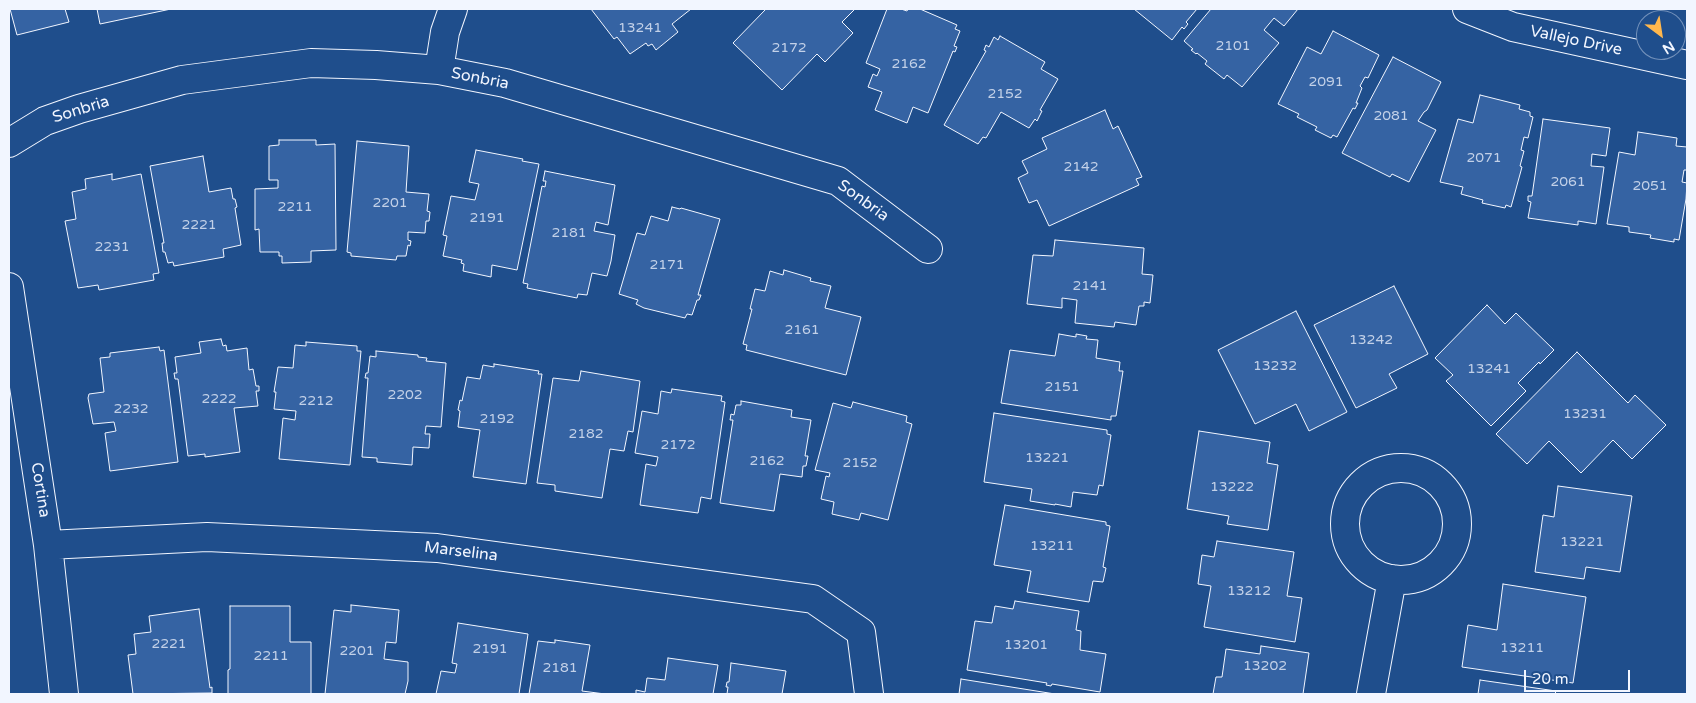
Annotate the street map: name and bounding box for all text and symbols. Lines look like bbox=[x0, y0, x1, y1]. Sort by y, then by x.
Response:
north arrow bbox=[1636, 10, 1686, 60]
house number: 13241 bbox=[618, 20, 662, 36]
street label: Vallejo Drive bbox=[1528, 22, 1624, 60]
text: N bbox=[1659, 37, 1678, 58]
house number: 2101 bbox=[1215, 38, 1251, 54]
house number: 2172 bbox=[771, 40, 807, 56]
house number: 2162 bbox=[891, 56, 927, 72]
street label: Sonbria bbox=[449, 64, 511, 94]
house number: 2091 bbox=[1308, 74, 1344, 90]
house number: 2152 bbox=[987, 86, 1023, 102]
street label: Sonbria bbox=[50, 92, 112, 128]
house number: 2081 bbox=[1373, 108, 1409, 124]
house number: 2071 bbox=[1466, 150, 1502, 166]
house number: 2142 bbox=[1063, 159, 1099, 175]
house number: 2061 bbox=[1550, 174, 1586, 190]
street label: Sonbria bbox=[834, 176, 892, 226]
house number: 2051 bbox=[1632, 178, 1668, 194]
house number: 2201 bbox=[372, 195, 408, 211]
house number: 2211 bbox=[277, 199, 313, 215]
house number: 2191 bbox=[469, 210, 505, 226]
house number: 2221 bbox=[181, 217, 217, 233]
house number: 2181 bbox=[551, 225, 587, 241]
house number: 2231 bbox=[94, 239, 130, 255]
house number: 2171 bbox=[649, 257, 685, 273]
house number: 2141 bbox=[1072, 278, 1108, 294]
house number: 2161 bbox=[784, 322, 820, 338]
house number: 13242 bbox=[1349, 332, 1393, 348]
house number: 13232 bbox=[1253, 358, 1297, 374]
house number: 13241 bbox=[1467, 361, 1511, 377]
house number: 2151 bbox=[1044, 379, 1080, 395]
house number: 2202 bbox=[387, 387, 423, 403]
house number: 2222 bbox=[201, 391, 237, 407]
house number: 2212 bbox=[298, 393, 334, 409]
house number: 2232 bbox=[113, 401, 149, 417]
house number: 13231 bbox=[1563, 406, 1607, 422]
house number: 2192 bbox=[479, 411, 515, 427]
house number: 2182 bbox=[568, 426, 604, 442]
house number: 2172 bbox=[660, 437, 696, 453]
house number: 13221 bbox=[1025, 450, 1069, 466]
house number: 2162 bbox=[749, 453, 785, 469]
house number: 2152 bbox=[842, 455, 878, 471]
street label: Cortina bbox=[26, 461, 54, 519]
house number: 13222 bbox=[1210, 479, 1254, 495]
house number: 13221 bbox=[1560, 534, 1604, 550]
street label: Marselina bbox=[423, 538, 499, 566]
house number: 13211 bbox=[1030, 538, 1074, 554]
house number: 13212 bbox=[1227, 583, 1271, 599]
house number: 2221 bbox=[151, 636, 187, 652]
house number: 13201 bbox=[1004, 637, 1048, 653]
house number: 13211 bbox=[1500, 640, 1544, 656]
house number: 2191 bbox=[472, 641, 508, 657]
house number: 2201 bbox=[339, 643, 375, 659]
house number: 2211 bbox=[253, 648, 289, 664]
house number: 13202 bbox=[1243, 658, 1287, 674]
house number: 2181 bbox=[542, 660, 578, 676]
scale bar bbox=[1526, 660, 1632, 692]
text: 20 m bbox=[1532, 670, 1569, 688]

